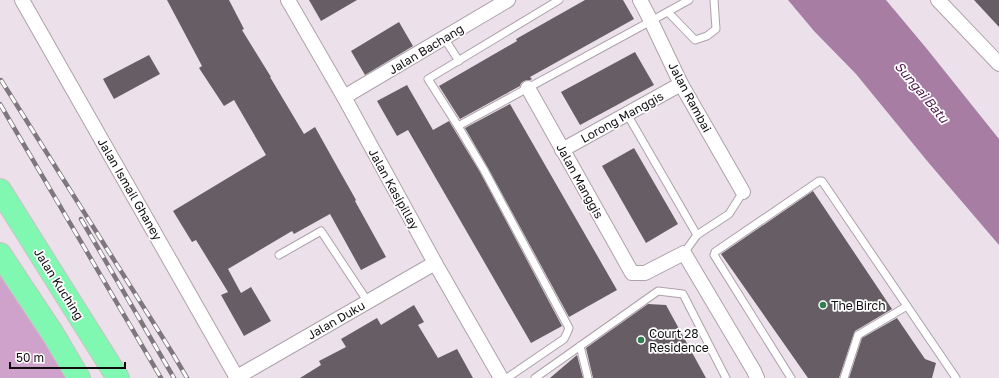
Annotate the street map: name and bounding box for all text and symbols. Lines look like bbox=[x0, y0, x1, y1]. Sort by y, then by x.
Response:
street label: Jalan Bachang bbox=[386, 21, 466, 77]
water label: Sungai Batu bbox=[892, 58, 953, 127]
street label: Jalan Rambai bbox=[665, 59, 715, 135]
street label: Lorong Manggis bbox=[578, 88, 666, 146]
street label: Jalan Ismail Ghaney bbox=[95, 135, 166, 243]
street label: Jalan Manggis bbox=[553, 141, 607, 221]
street label: Jalan Kasipillay bbox=[366, 146, 423, 232]
street label: Jalan Kuching bbox=[31, 245, 87, 323]
street label: Jalan Duku bbox=[304, 297, 368, 343]
place label: The Birch bbox=[831, 298, 886, 313]
marker: The Birch bbox=[818, 300, 828, 310]
place label: Court 28 Residence bbox=[649, 326, 709, 355]
marker: Court 28 Residence bbox=[636, 335, 646, 345]
scale bar bbox=[10, 344, 125, 370]
text: 50 m bbox=[16, 350, 44, 365]

